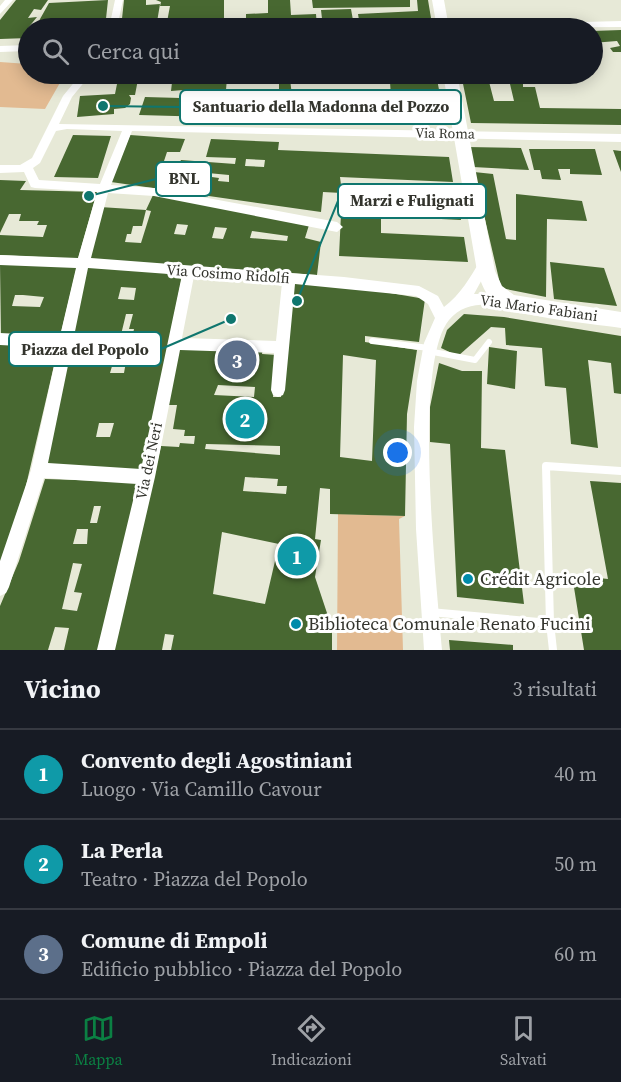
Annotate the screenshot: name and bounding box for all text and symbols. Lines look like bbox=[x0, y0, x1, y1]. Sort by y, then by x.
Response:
search box bbox=[18, 18, 603, 84]
icon: search bbox=[39, 35, 72, 68]
text: Cerca qui bbox=[87, 36, 180, 66]
callout: Santuario della Madonna del Pozzo bbox=[180, 90, 461, 124]
text: Santuario della Madonna del Pozzo bbox=[193, 95, 449, 117]
street label: Via Roma bbox=[415, 122, 476, 144]
callout: BNL bbox=[156, 162, 211, 196]
text: BNL bbox=[169, 167, 199, 189]
callout: Marzi e Fulignati bbox=[338, 184, 486, 218]
text: Marzi e Fulignati bbox=[350, 189, 474, 211]
street label: Via Cosimo Ridolfi bbox=[166, 259, 290, 288]
street label: Via Mario Fabiani bbox=[479, 289, 599, 326]
callout: Piazza del Popolo bbox=[9, 332, 161, 366]
text: Piazza del Popolo bbox=[21, 338, 149, 360]
pin: 3 bbox=[218, 338, 256, 382]
pin: 2 bbox=[226, 396, 264, 442]
street label: Via dei Neri bbox=[130, 420, 167, 502]
your location bbox=[383, 438, 412, 467]
pin: 1 bbox=[278, 534, 316, 578]
place label: Crédit Agricole bbox=[480, 566, 601, 591]
marker: Crédit Agricole bbox=[461, 572, 475, 586]
place label: Biblioteca Comunale Renato Fucini bbox=[308, 611, 591, 636]
marker: Biblioteca Comunale Renato Fucini bbox=[289, 617, 303, 631]
text: Vicino bbox=[24, 671, 101, 707]
text: 3 risultati bbox=[512, 675, 597, 703]
text: Convento degli Agostiniani bbox=[81, 745, 352, 775]
text: 1 bbox=[38, 760, 49, 788]
text: 40 m bbox=[554, 760, 597, 788]
text: Luogo · Via Camillo Cavour bbox=[81, 775, 322, 803]
text: La Perla bbox=[81, 835, 163, 865]
text: 2 bbox=[38, 850, 49, 878]
text: 50 m bbox=[554, 850, 597, 878]
text: Teatro · Piazza del Popolo bbox=[81, 865, 308, 893]
text: Comune di Empoli bbox=[81, 925, 268, 955]
text: 3 bbox=[38, 940, 49, 968]
text: 60 m bbox=[554, 940, 597, 968]
text: Edificio pubblico · Piazza del Popolo bbox=[81, 955, 402, 983]
tab: Mappa bbox=[74, 1012, 123, 1070]
tab: Indicazioni bbox=[271, 1012, 352, 1070]
tab: Salvati bbox=[500, 1012, 547, 1070]

